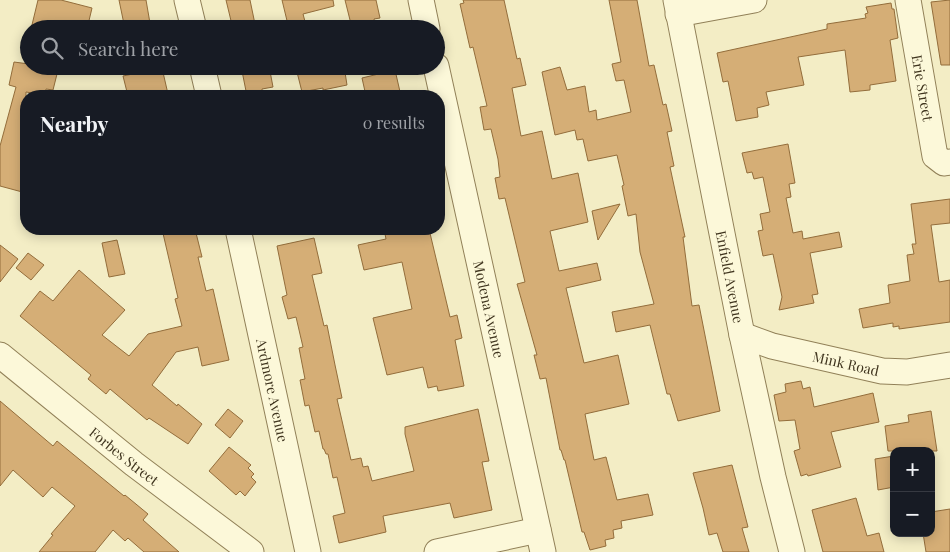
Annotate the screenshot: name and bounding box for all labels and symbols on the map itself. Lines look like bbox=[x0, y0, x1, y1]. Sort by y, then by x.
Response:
street label: Erie Street bbox=[908, 53, 938, 123]
street label: Enfield Avenue bbox=[712, 229, 749, 325]
street label: Modena Avenue bbox=[470, 259, 509, 360]
street label: Ardmore Avenue bbox=[252, 336, 293, 444]
street label: Mink Road bbox=[811, 346, 881, 380]
street label: Forbes Street bbox=[86, 422, 164, 490]

